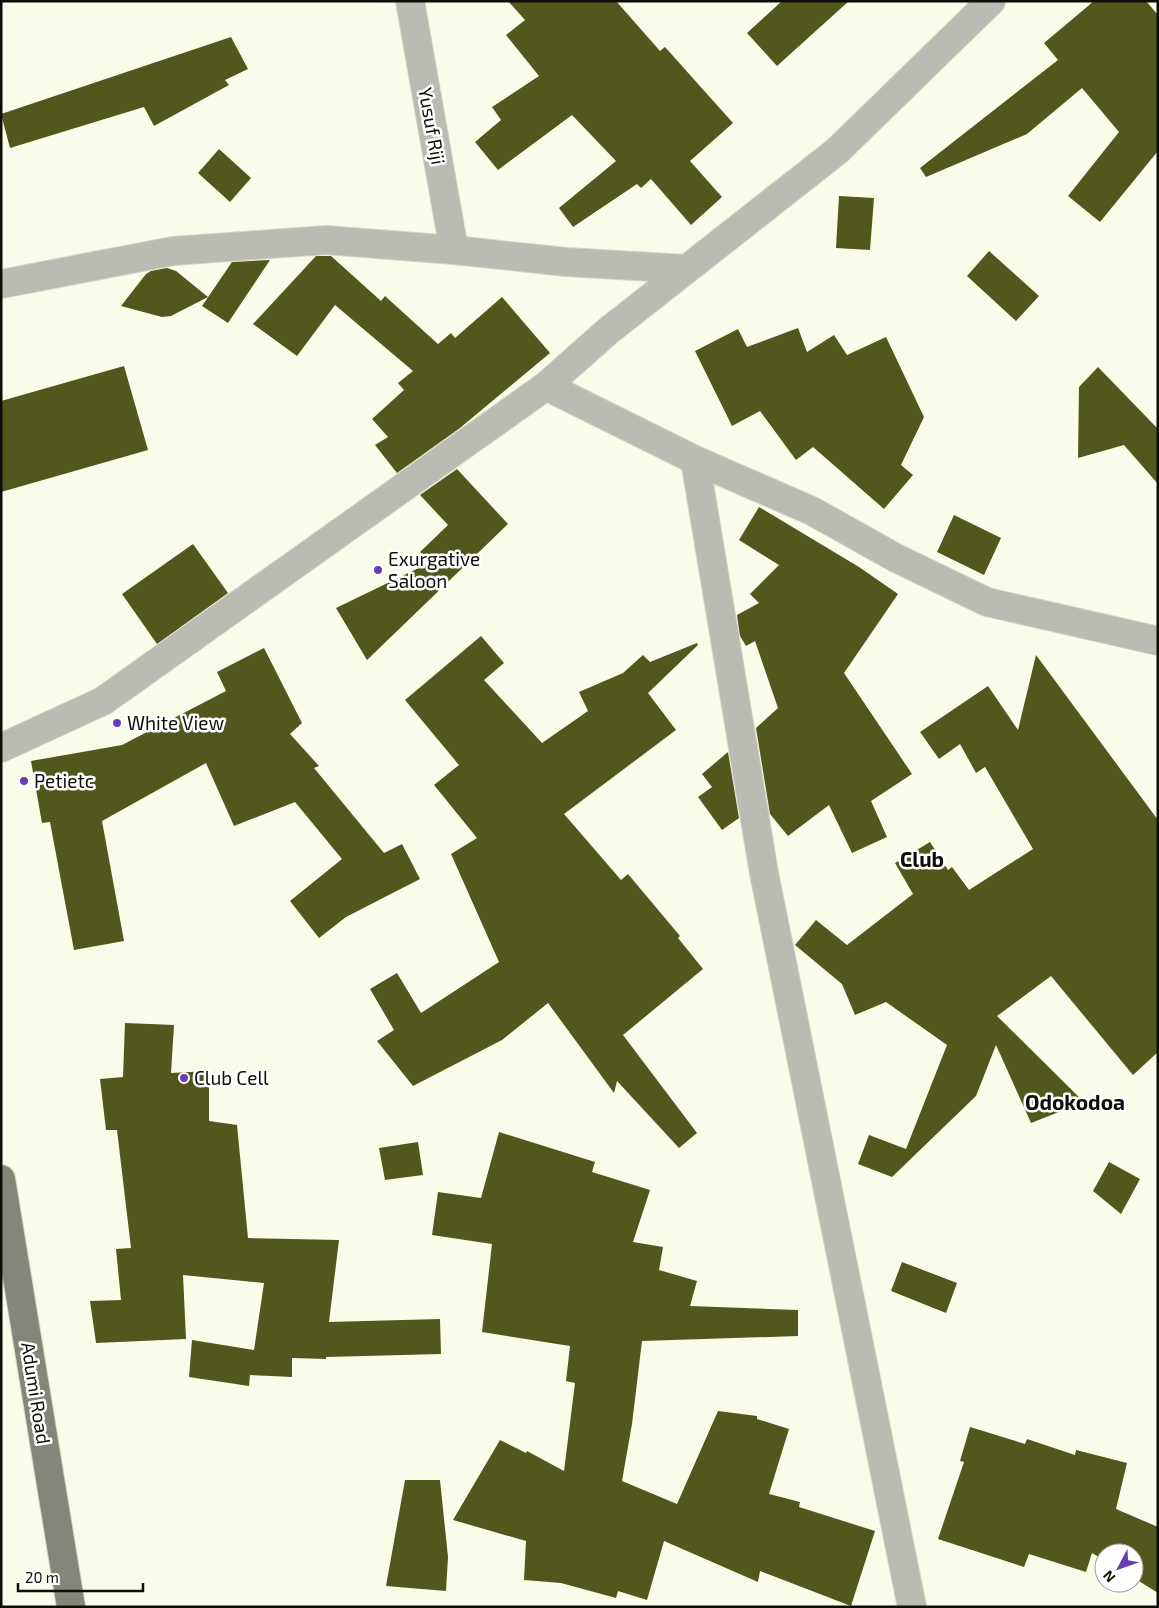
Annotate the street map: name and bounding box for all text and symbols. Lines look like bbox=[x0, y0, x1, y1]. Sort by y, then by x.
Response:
street label: Yusuf Riji bbox=[414, 85, 451, 166]
place label: Exurgative Saloon bbox=[388, 547, 480, 592]
marker: Exurgative Saloon bbox=[372, 564, 384, 576]
place label: White View bbox=[127, 711, 224, 734]
marker: White View bbox=[111, 717, 123, 729]
place label: Petietc bbox=[34, 769, 94, 792]
marker: Petietc bbox=[18, 775, 30, 787]
district label: Club bbox=[900, 846, 944, 871]
place label: Club Cell bbox=[194, 1066, 269, 1089]
marker: Club Cell bbox=[178, 1072, 190, 1084]
district label: Odokodoa bbox=[1025, 1089, 1125, 1114]
street label: Adumi Road bbox=[17, 1340, 56, 1446]
north arrow bbox=[1094, 1543, 1144, 1593]
scale bar bbox=[18, 1560, 142, 1592]
text: N bbox=[1099, 1567, 1119, 1586]
text: 20 m bbox=[25, 1568, 59, 1586]

